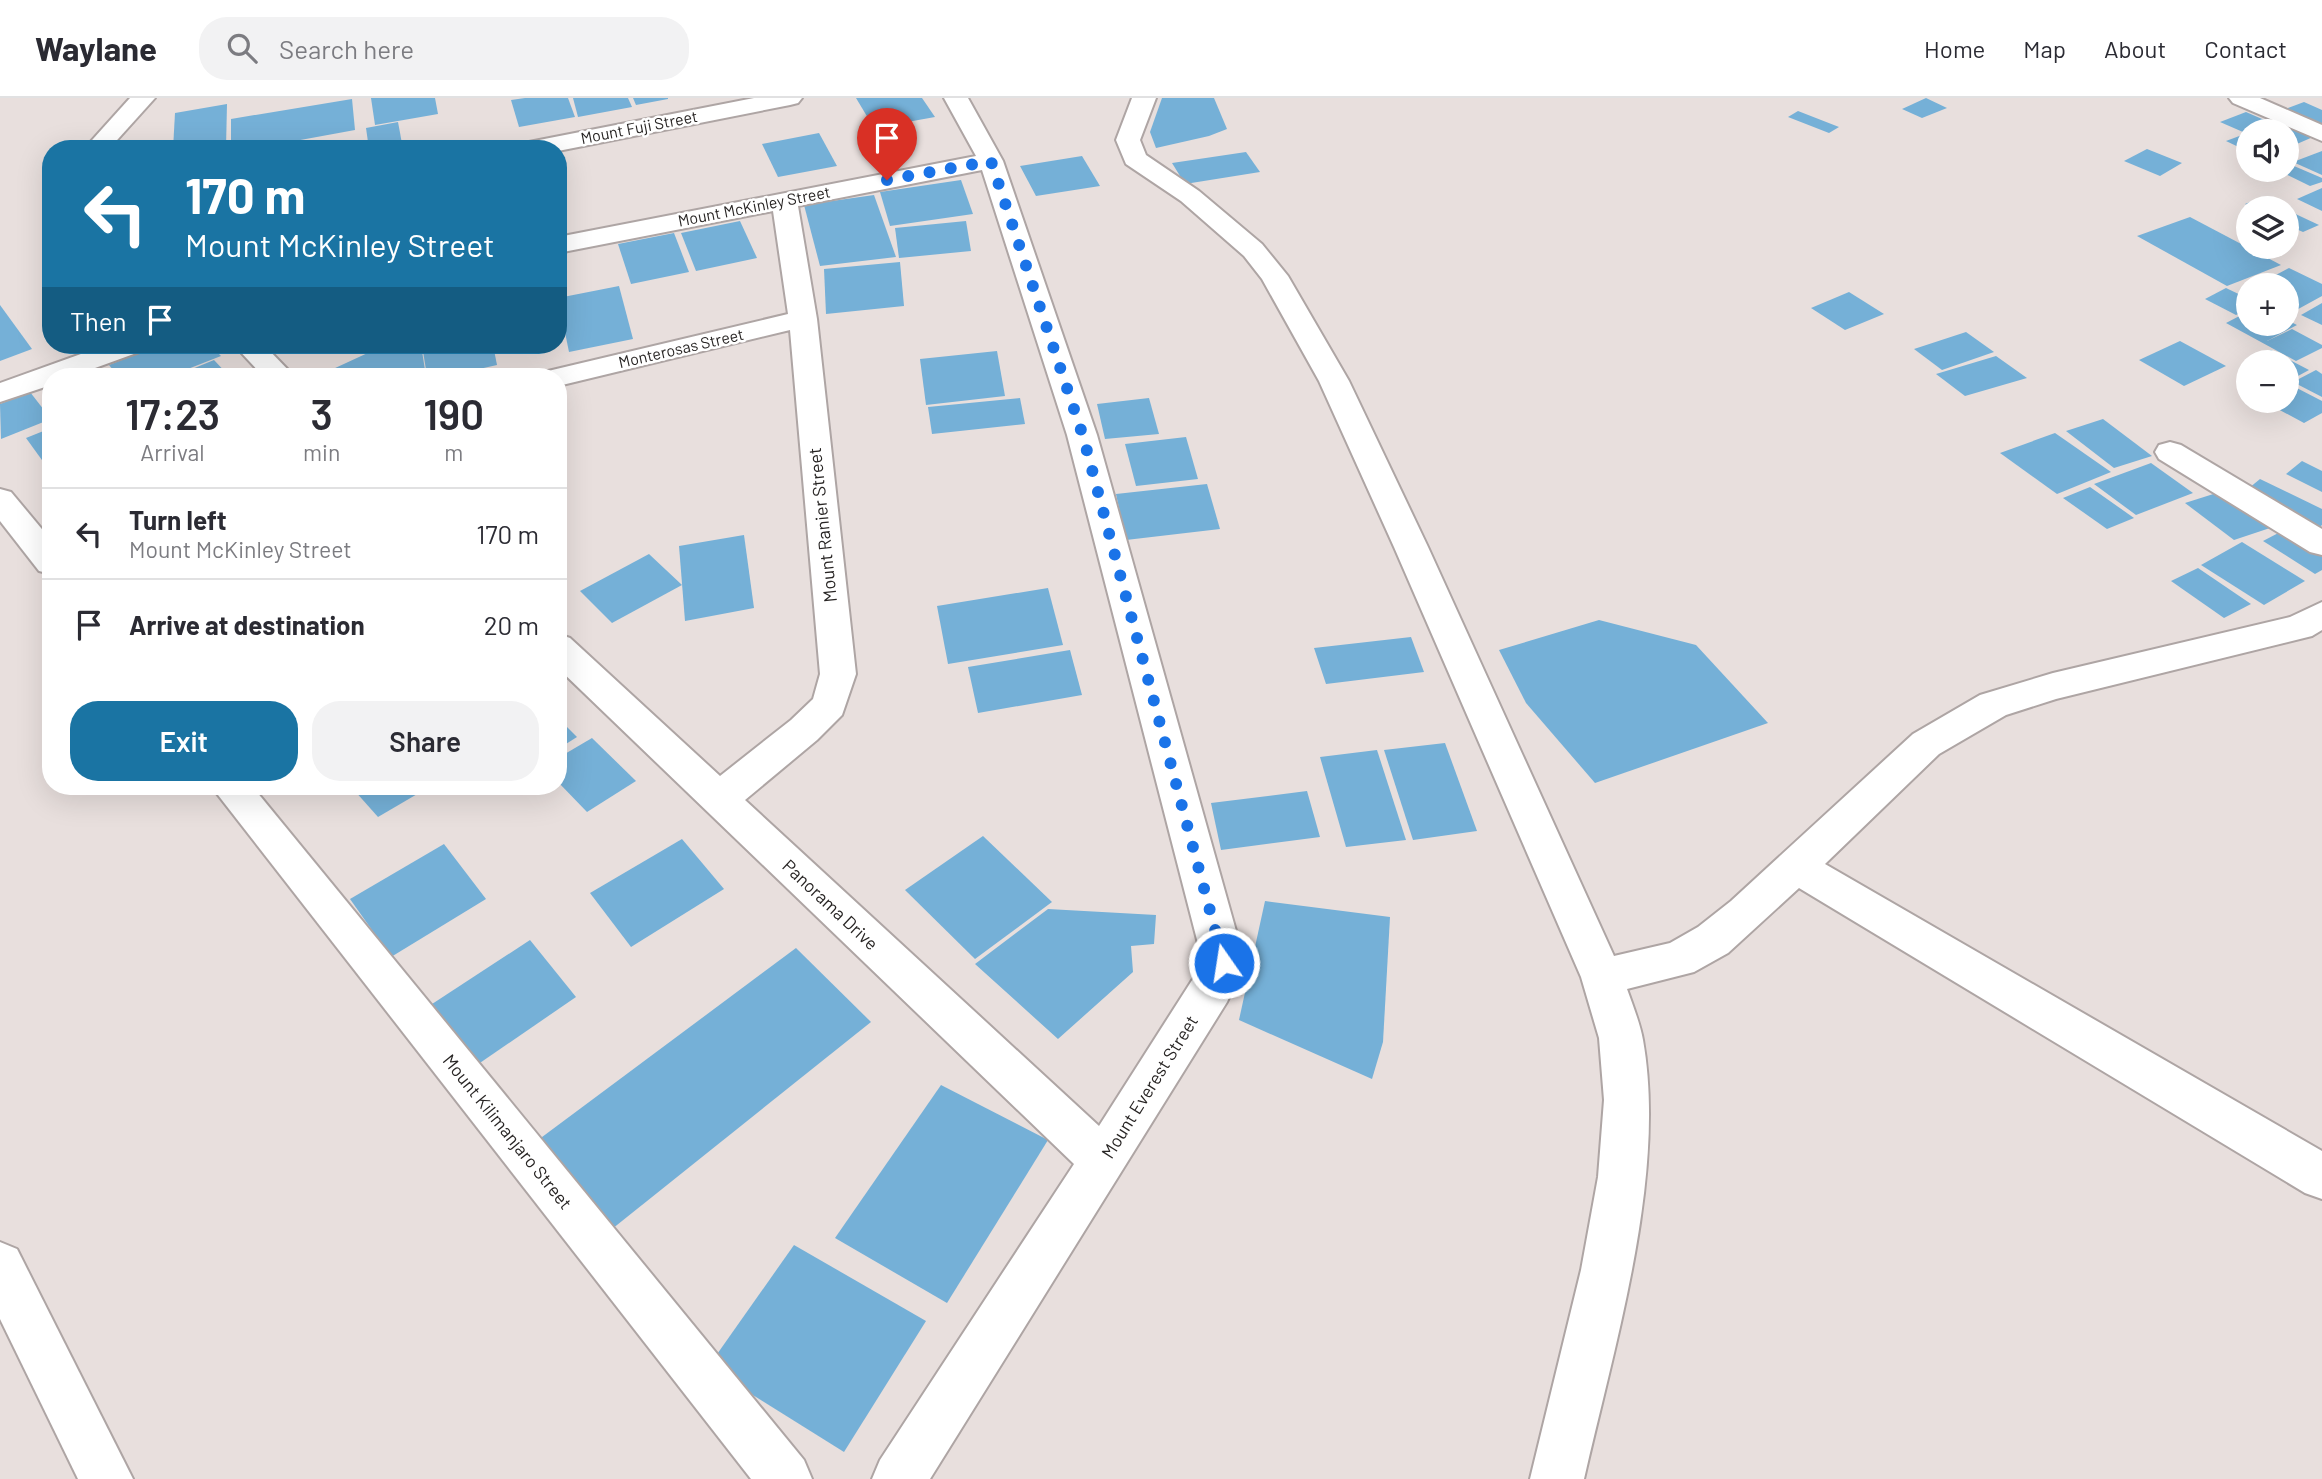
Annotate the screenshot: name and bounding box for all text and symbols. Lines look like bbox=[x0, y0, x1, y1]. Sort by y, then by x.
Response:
search box bbox=[199, 17, 689, 80]
text: Waylane bbox=[35, 28, 157, 68]
icon: search bbox=[223, 29, 261, 67]
text: Search here bbox=[279, 33, 414, 64]
text: Home bbox=[1924, 34, 1985, 63]
text: Map bbox=[2023, 34, 2066, 63]
text: About bbox=[2104, 34, 2166, 63]
text: Contact bbox=[2204, 34, 2287, 63]
street label: Mount Fuji Street bbox=[579, 106, 699, 147]
pin bbox=[857, 108, 917, 180]
icon: arrive bbox=[868, 119, 906, 157]
map controls bbox=[2236, 119, 2299, 413]
button: sound bbox=[2236, 119, 2299, 182]
text: 170 m bbox=[185, 165, 305, 224]
icon: left bbox=[70, 168, 161, 259]
street label: Mount McKinley Street bbox=[676, 181, 832, 230]
button: layers bbox=[2236, 196, 2299, 259]
text: Mount McKinley Street bbox=[185, 225, 495, 263]
button: + bbox=[2236, 273, 2299, 336]
icon: arrive bbox=[141, 301, 179, 339]
text: Then bbox=[70, 305, 127, 336]
street label: Monterosas Street bbox=[616, 324, 745, 371]
button: − bbox=[2236, 350, 2299, 413]
text: 17:23 bbox=[125, 388, 220, 438]
text: 3 bbox=[311, 388, 333, 438]
text: 190 bbox=[423, 388, 484, 438]
text: Arrival bbox=[140, 438, 205, 466]
text: min bbox=[303, 438, 340, 466]
text: m bbox=[444, 438, 463, 466]
street label: Mount Ranier Street bbox=[803, 447, 841, 604]
text: Turn left bbox=[129, 504, 227, 535]
icon: left bbox=[70, 515, 108, 553]
text: 170 m bbox=[476, 518, 539, 549]
text: Mount McKinley Street bbox=[129, 535, 352, 563]
icon: arrive bbox=[70, 606, 108, 644]
text: Arrive at destination bbox=[129, 609, 365, 640]
text: 20 m bbox=[484, 609, 539, 640]
button: Exit bbox=[70, 701, 298, 781]
button: Share bbox=[312, 701, 539, 781]
street label: Panorama Drive bbox=[778, 854, 883, 954]
position arrow bbox=[1187, 926, 1261, 1000]
street label: Mount Everest Street bbox=[1096, 1011, 1202, 1162]
street label: Mount Kilimanjaro Street bbox=[439, 1049, 577, 1213]

